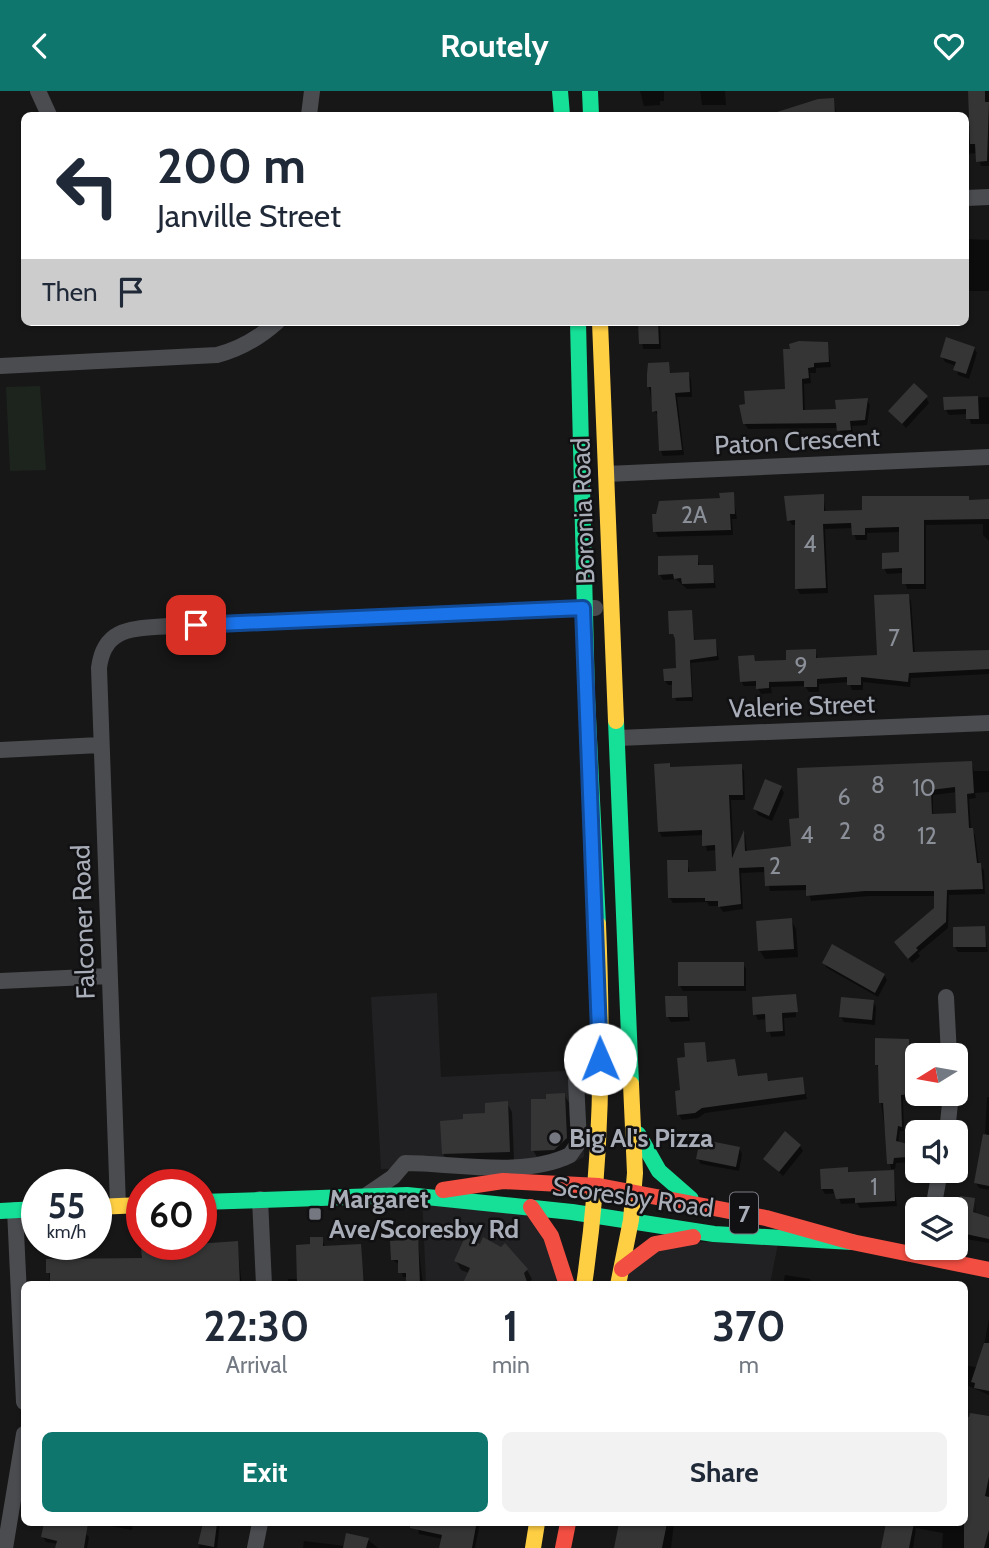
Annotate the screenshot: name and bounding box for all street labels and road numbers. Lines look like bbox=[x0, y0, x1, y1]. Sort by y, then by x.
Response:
street label: Paton Crescent bbox=[713, 421, 881, 461]
street label: Boronia Road bbox=[564, 437, 602, 585]
street label: Valerie Street bbox=[728, 687, 876, 725]
street label: Falconer Road bbox=[64, 844, 102, 1000]
street label: Scoresby Road bbox=[550, 1170, 716, 1224]
road number: 7 bbox=[730, 1193, 758, 1233]

